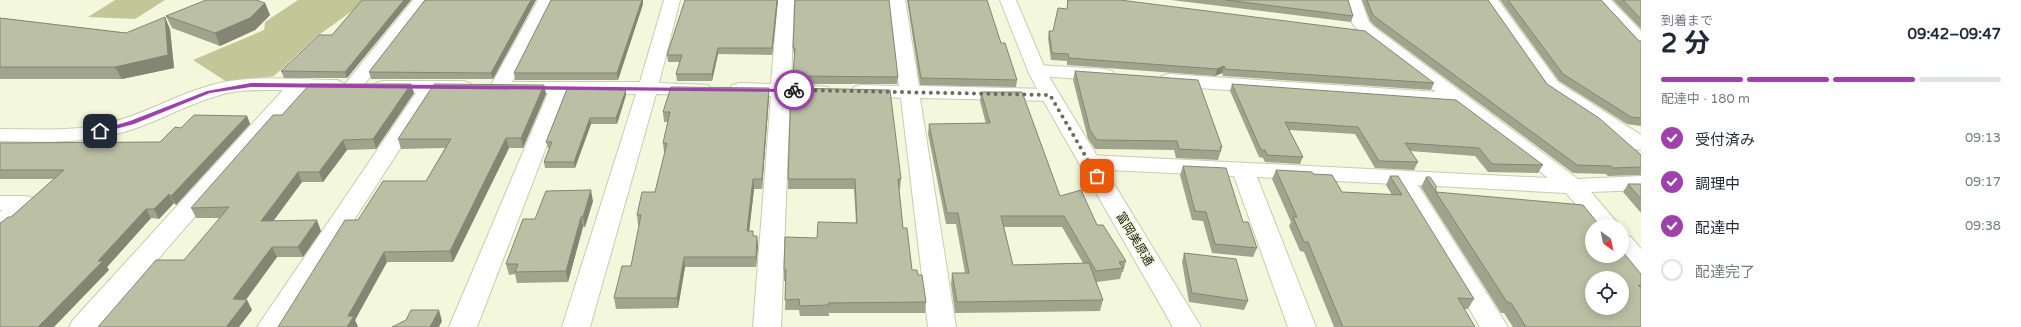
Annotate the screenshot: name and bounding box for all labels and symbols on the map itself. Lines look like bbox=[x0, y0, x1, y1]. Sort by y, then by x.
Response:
courier bbox=[774, 70, 814, 110]
pin bbox=[83, 114, 117, 148]
pin bbox=[1080, 159, 1114, 193]
street label: 富岡美原通 bbox=[1114, 210, 1156, 268]
north arrow bbox=[1585, 219, 1629, 263]

